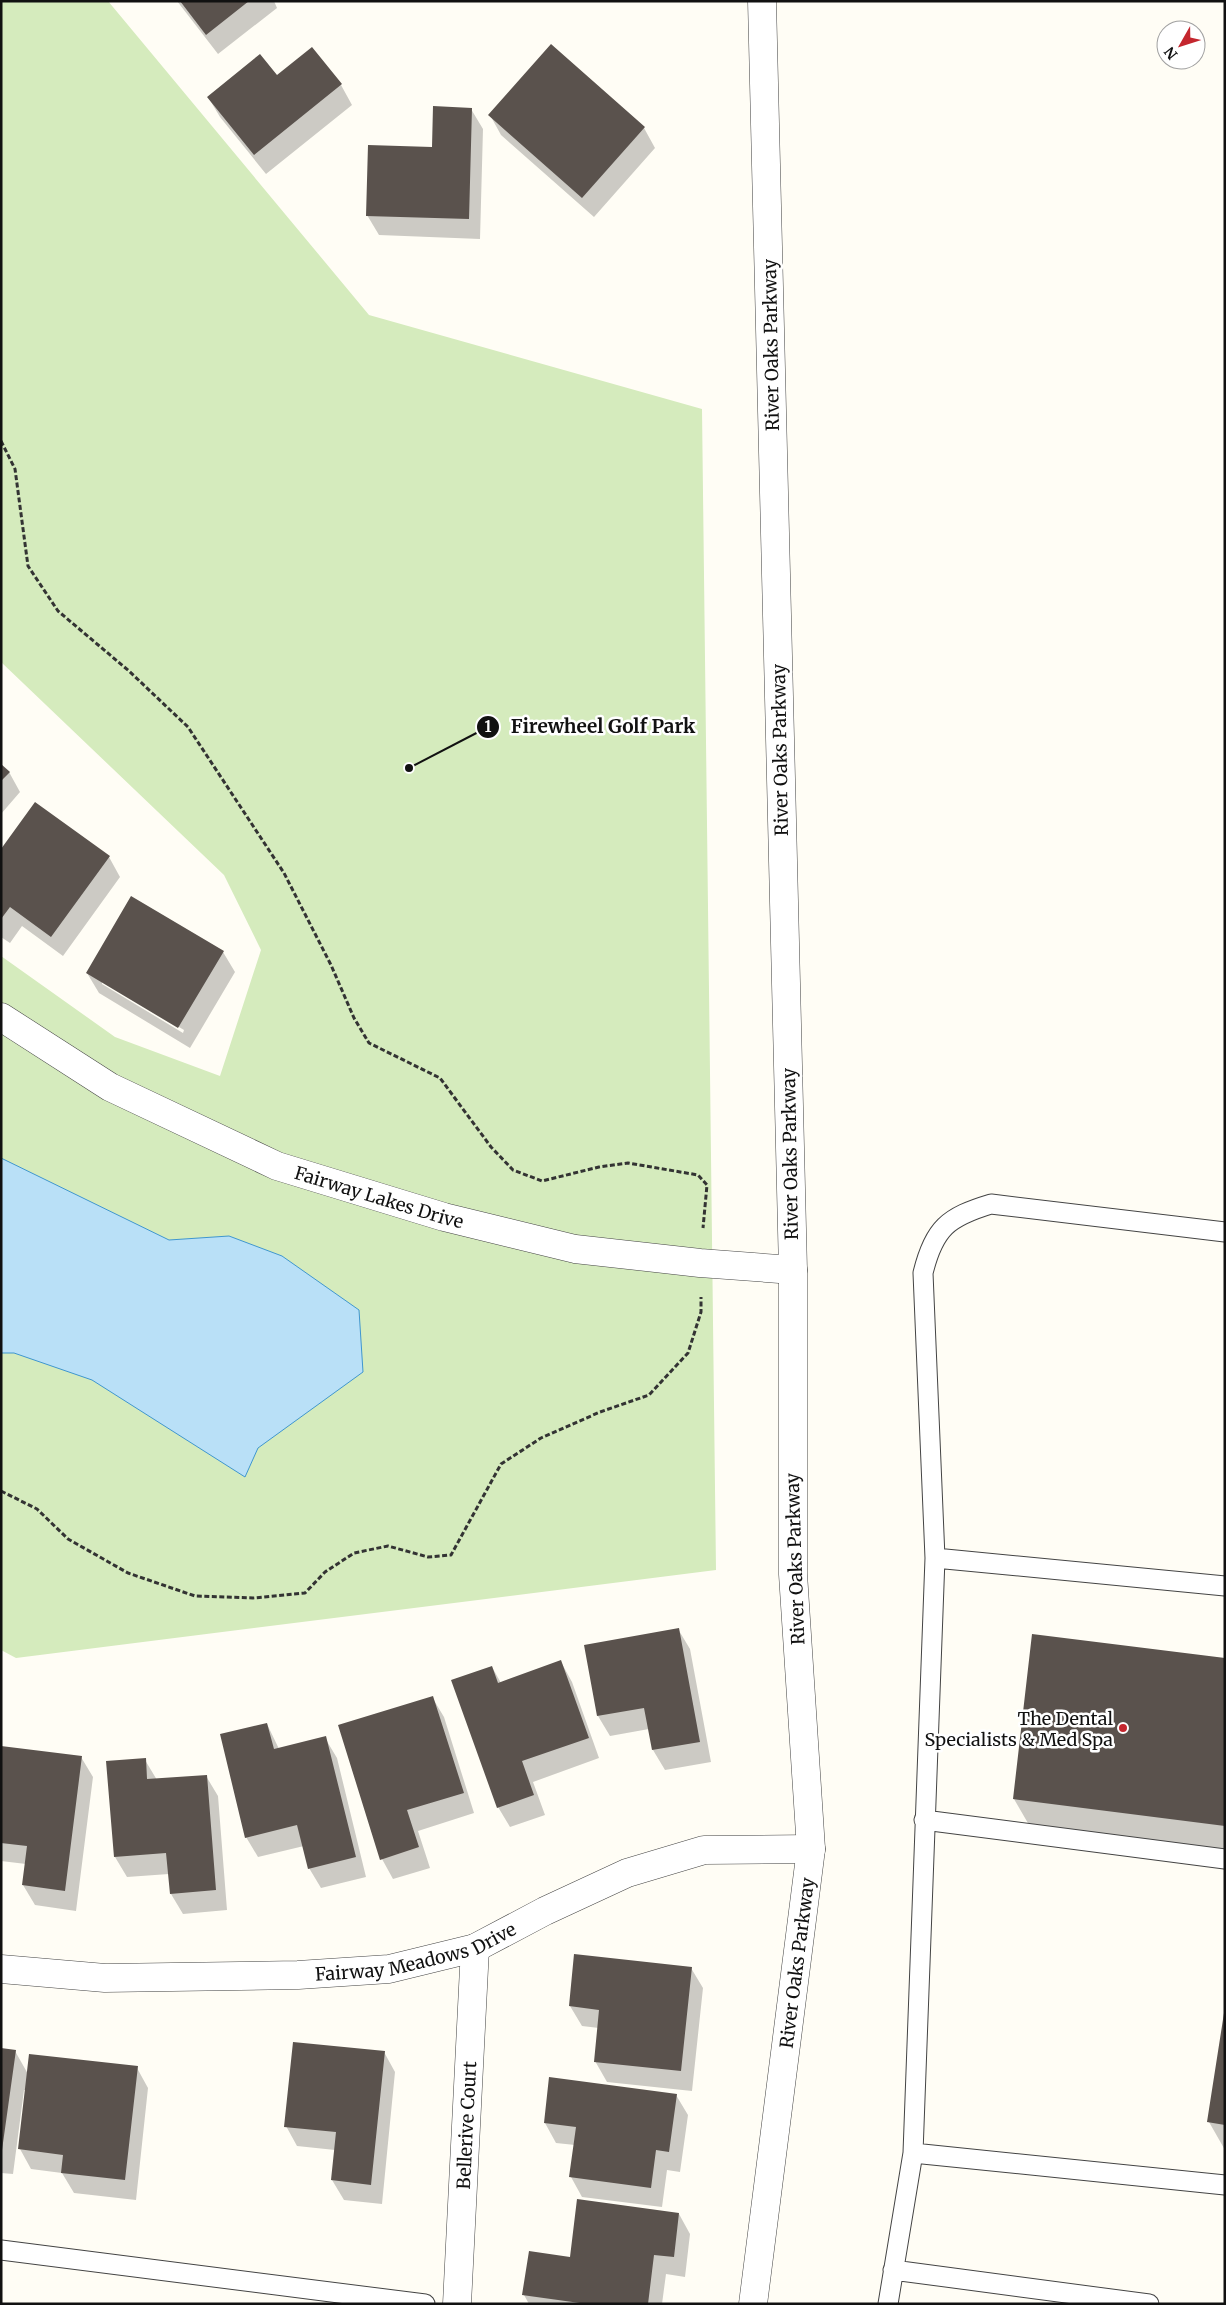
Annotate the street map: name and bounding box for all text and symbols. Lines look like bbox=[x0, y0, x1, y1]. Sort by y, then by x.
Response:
north arrow bbox=[1156, 20, 1206, 70]
text: N bbox=[1160, 43, 1181, 63]
street label: River Oaks Parkway bbox=[758, 258, 784, 431]
street label: River Oaks Parkway bbox=[767, 663, 793, 836]
callout: Firewheel Golf Park bbox=[475, 710, 705, 744]
text: Firewheel Golf Park bbox=[511, 714, 696, 738]
text: 1 bbox=[485, 717, 492, 736]
street label: River Oaks Parkway bbox=[777, 1067, 803, 1240]
street label: Fairway Lakes Drive bbox=[292, 1161, 466, 1233]
street label: River Oaks Parkway bbox=[780, 1472, 809, 1645]
place label: The Dental Specialists & Med Spa bbox=[924, 1707, 1113, 1751]
marker: The Dental Specialists & Med Spa bbox=[1117, 1722, 1129, 1734]
street label: River Oaks Parkway bbox=[774, 1875, 819, 2050]
street label: Fairway Meadows Drive bbox=[314, 1917, 520, 1985]
street label: Bellerive Court bbox=[451, 2061, 481, 2190]

